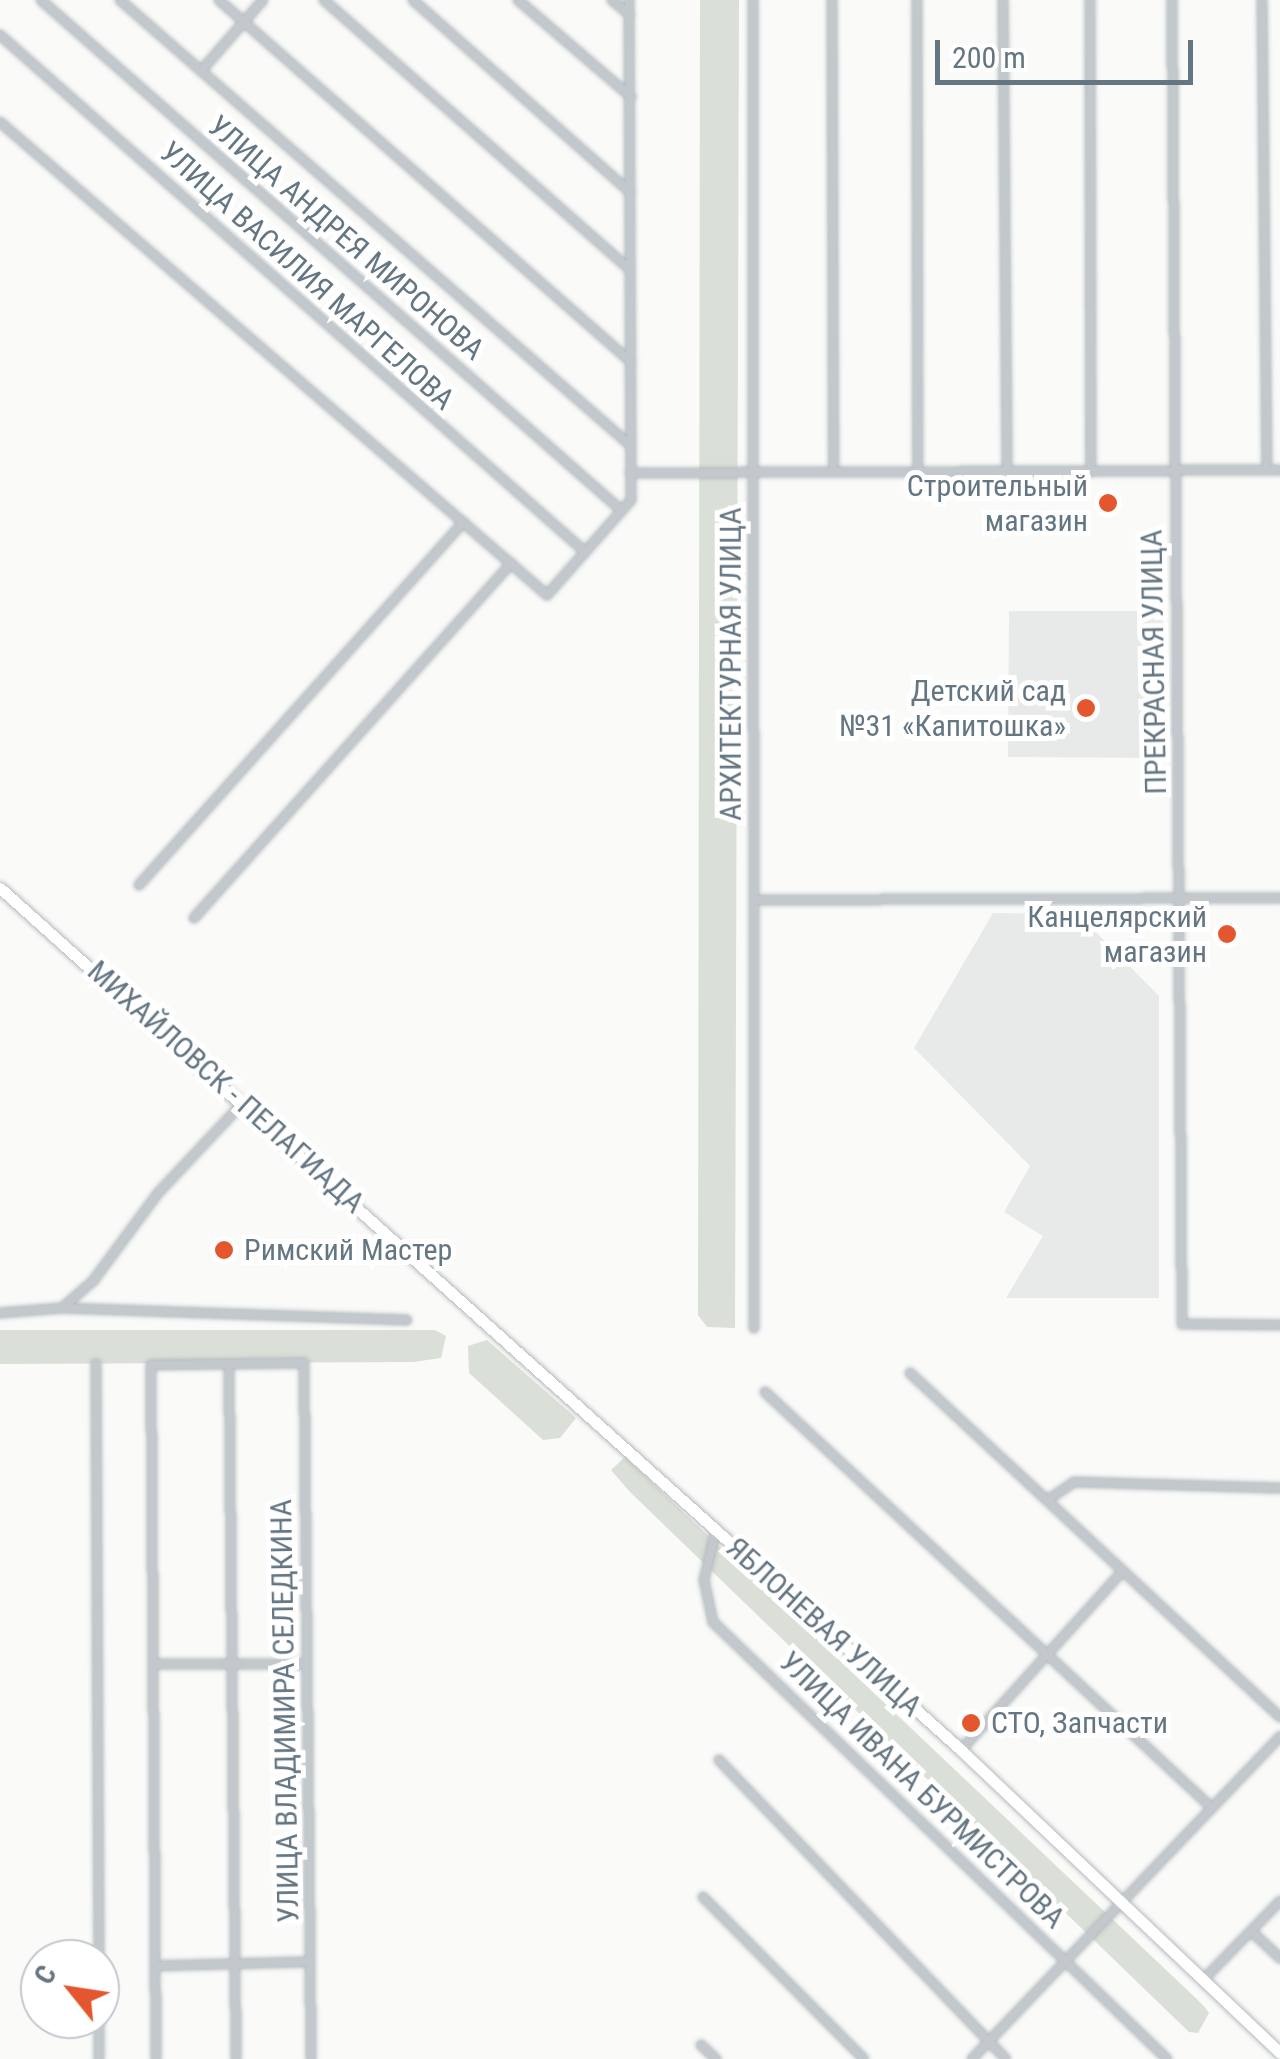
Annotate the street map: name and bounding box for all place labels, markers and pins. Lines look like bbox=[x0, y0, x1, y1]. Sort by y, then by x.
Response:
place label: Строительный магазин bbox=[907, 468, 1088, 538]
marker: Строительный магазин bbox=[1097, 492, 1119, 514]
place label: Детский сад №31 «Капитошка» bbox=[839, 673, 1066, 744]
marker: Детский сад №31 «Капитошка» bbox=[1075, 697, 1097, 719]
place label: Канцелярский магазин bbox=[1027, 899, 1207, 970]
marker: Канцелярский магазин bbox=[1216, 923, 1238, 945]
place label: Римский Мастер bbox=[244, 1232, 452, 1268]
marker: Римский Мастер bbox=[213, 1239, 235, 1261]
place label: СТО, Запчасти bbox=[991, 1705, 1168, 1741]
marker: СТО, Запчасти bbox=[960, 1712, 982, 1734]

